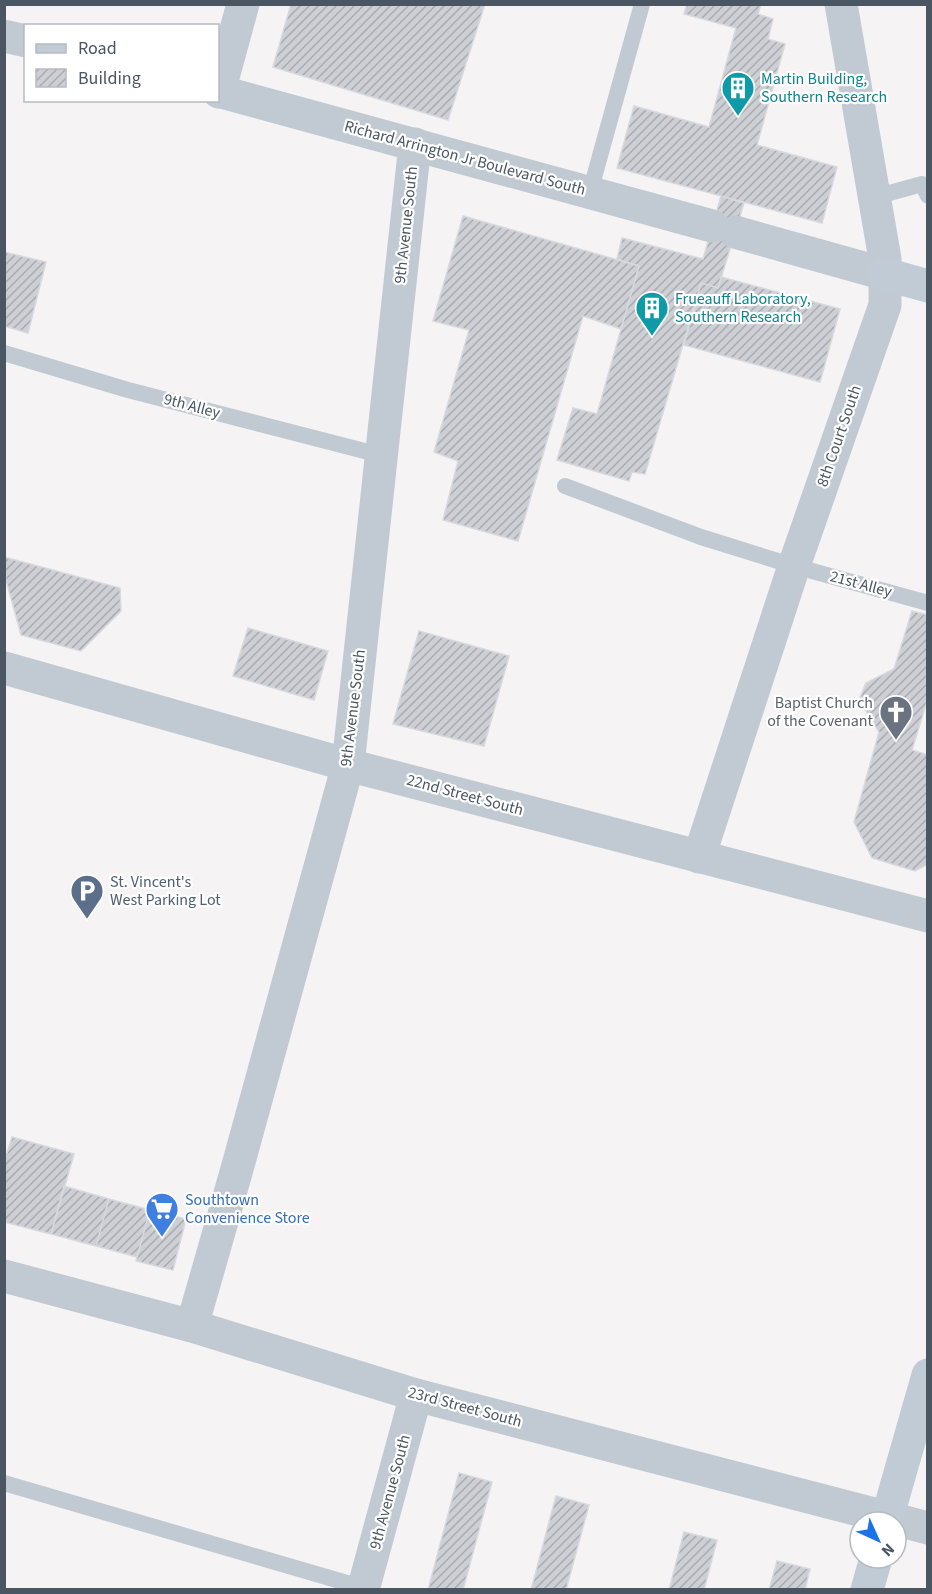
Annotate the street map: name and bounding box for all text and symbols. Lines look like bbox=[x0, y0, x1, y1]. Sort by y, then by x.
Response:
legend bbox=[24, 24, 219, 102]
text: Road bbox=[78, 36, 117, 61]
text: Building bbox=[78, 66, 141, 91]
place label: Martin Building, Southern Research bbox=[761, 68, 887, 108]
building icon: Martin Building, Southern Research bbox=[720, 70, 756, 117]
street label: Richard Arrington Jr Boulevard South bbox=[342, 115, 588, 201]
street label: 9th Avenue South bbox=[389, 165, 423, 285]
place label: Frueauff Laboratory, Southern Research bbox=[675, 288, 811, 328]
building icon: Frueauff Laboratory, Southern Research bbox=[634, 290, 670, 337]
street label: 8th Court South bbox=[811, 382, 867, 490]
street label: 9th Alley bbox=[161, 388, 223, 424]
street label: 21st Alley bbox=[828, 565, 895, 603]
street label: 9th Avenue South bbox=[335, 648, 371, 768]
place label: Baptist Church of the Covenant bbox=[767, 692, 874, 732]
church icon: Baptist Church of the Covenant bbox=[878, 694, 914, 741]
street label: 22nd Street South bbox=[404, 769, 526, 821]
place label: St. Vincent's West Parking Lot bbox=[110, 871, 221, 911]
parking icon: St. Vincent's West Parking Lot bbox=[69, 873, 105, 920]
place label: Southtown Convenience Store bbox=[185, 1189, 310, 1229]
supermarket icon: Southtown Convenience Store bbox=[144, 1191, 180, 1238]
street label: 23rd Street South bbox=[406, 1381, 524, 1433]
street label: 9th Avenue South bbox=[364, 1432, 416, 1552]
north arrow bbox=[848, 1510, 908, 1570]
text: N bbox=[876, 1538, 899, 1561]

